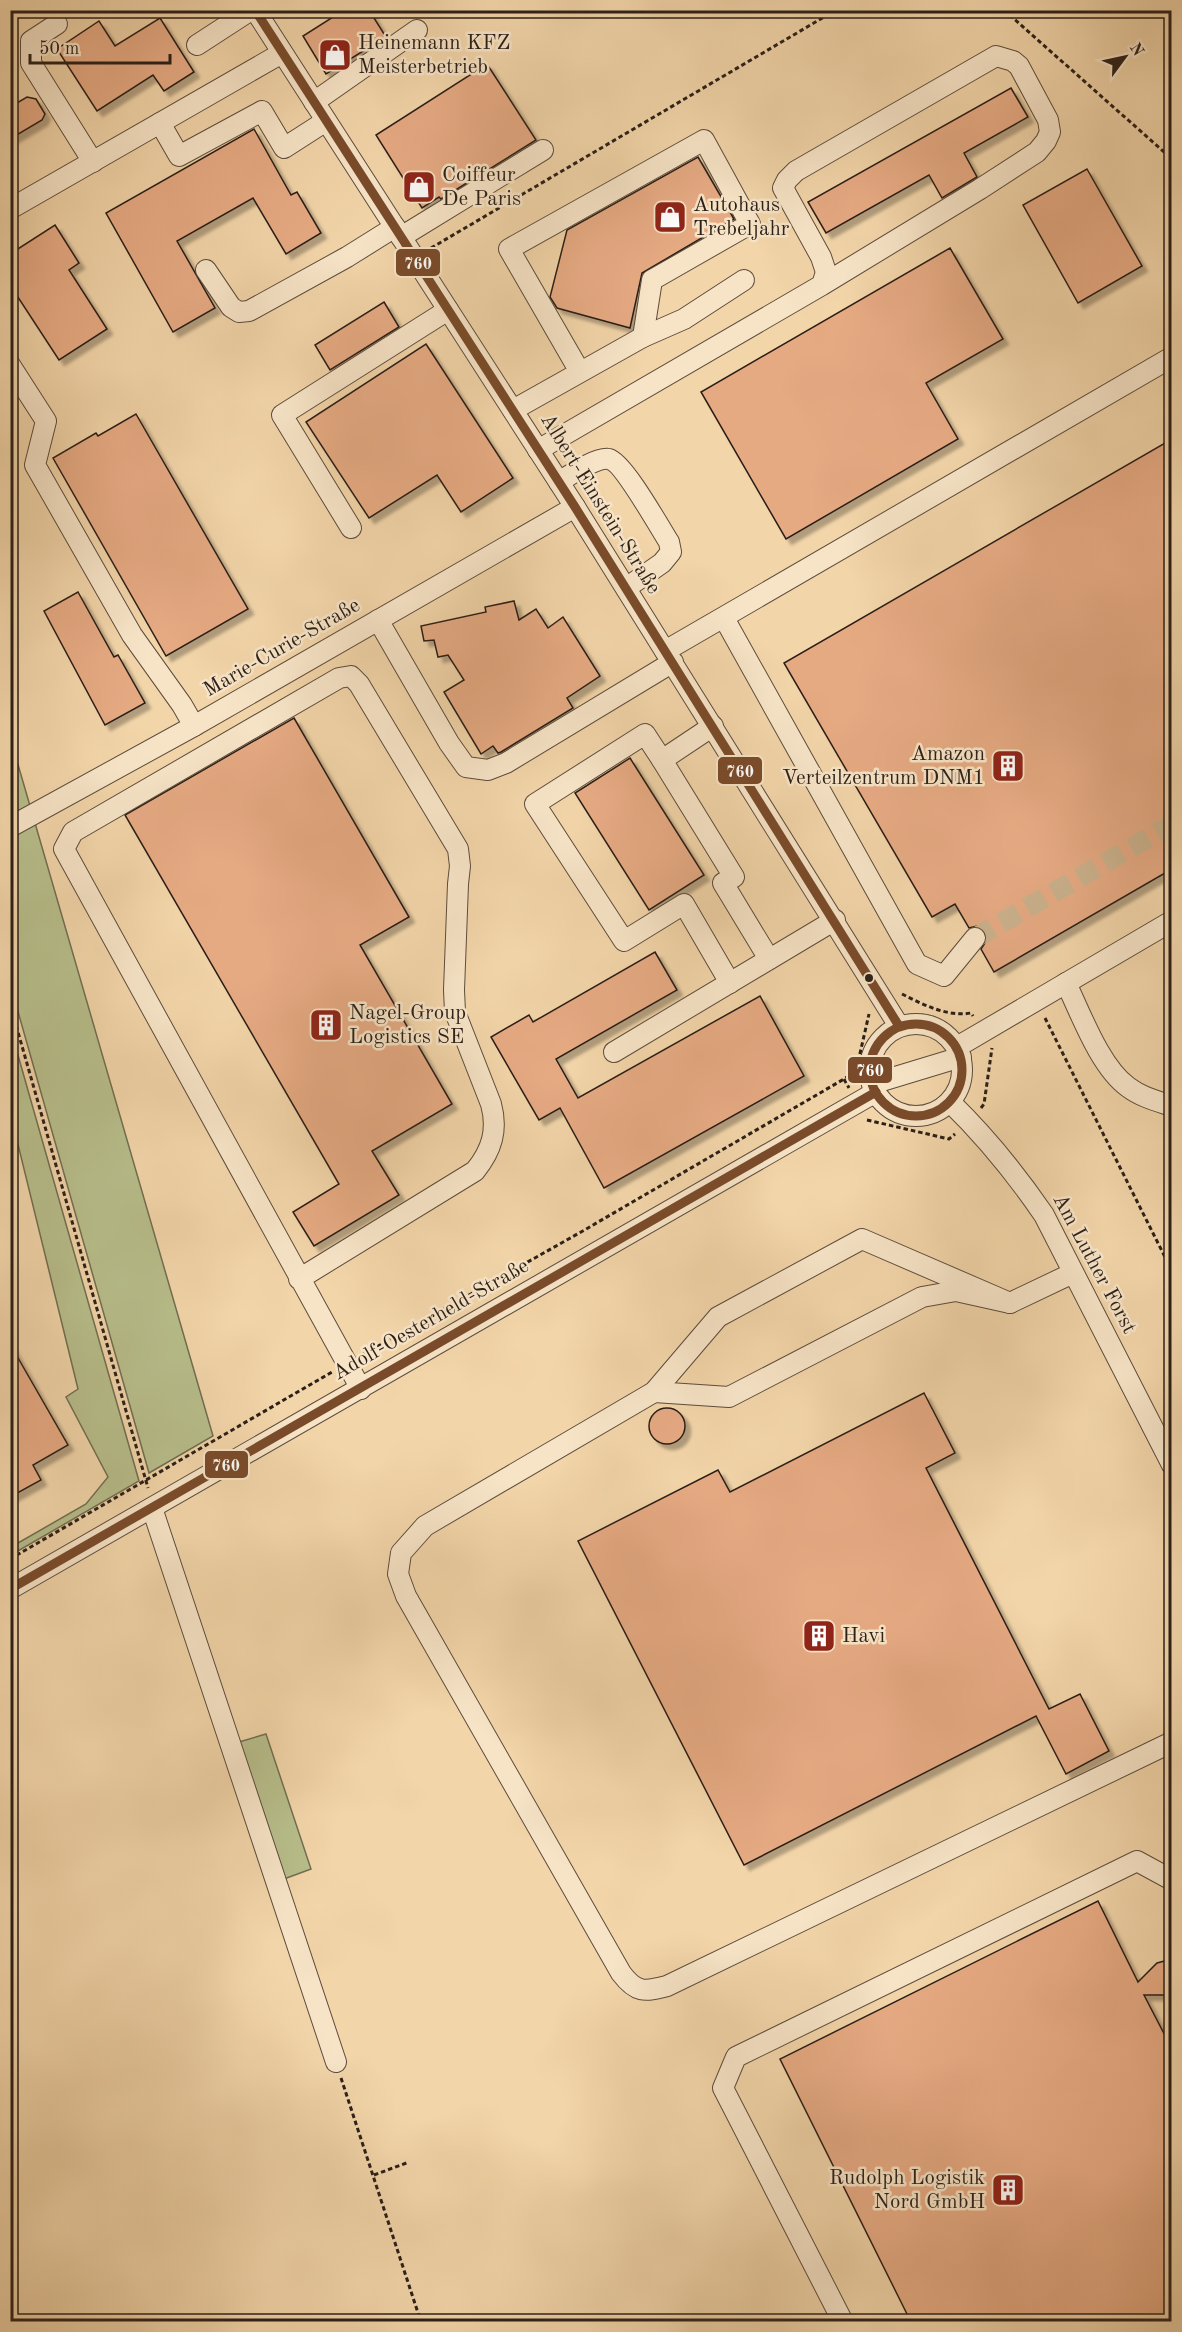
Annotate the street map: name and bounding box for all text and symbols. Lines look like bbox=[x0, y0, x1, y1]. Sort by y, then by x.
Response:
scale bar bbox=[30, 27, 170, 65]
north arrow bbox=[1095, 27, 1155, 87]
place label: Heinemann KFZ Meisterbetrieb bbox=[358, 33, 510, 78]
shop icon: Heinemann KFZ Meisterbetrieb bbox=[317, 37, 353, 73]
text: 50 m bbox=[39, 40, 79, 58]
text: N bbox=[1126, 40, 1146, 60]
place label: Coiffeur De Paris bbox=[442, 165, 521, 210]
shop icon: Coiffeur De Paris bbox=[401, 169, 437, 205]
place label: Autohaus Trebeljahr bbox=[693, 195, 790, 240]
shop icon: Autohaus Trebeljahr bbox=[652, 199, 688, 235]
line badge: 760 bbox=[395, 248, 441, 277]
text: 760 bbox=[404, 257, 432, 273]
street label: Albert-Einstein-Straße bbox=[536, 410, 664, 598]
street label: Marie-Curie-Straße bbox=[200, 595, 364, 701]
place label: Amazon Verteilzentrum DNM1 bbox=[782, 744, 985, 789]
building icon: Amazon Verteilzentrum DNM1 bbox=[990, 748, 1026, 784]
line badge: 760 bbox=[717, 756, 763, 785]
text: 760 bbox=[726, 765, 754, 781]
unlabelled marker bbox=[863, 972, 875, 984]
place label: Nagel-Group Logistics SE bbox=[349, 1003, 466, 1048]
building icon: Nagel-Group Logistics SE bbox=[308, 1007, 344, 1043]
line badge: 760 bbox=[847, 1056, 893, 1084]
text: 760 bbox=[856, 1064, 884, 1080]
street label: Am Luther Forst bbox=[1048, 1191, 1140, 1337]
street label: Adolf-Oesterheld-Straße bbox=[329, 1255, 533, 1385]
line badge: 760 bbox=[204, 1450, 249, 1479]
text: 760 bbox=[212, 1459, 240, 1475]
building icon: Havi bbox=[801, 1618, 837, 1654]
place label: Havi bbox=[842, 1626, 885, 1647]
place label: Rudolph Logistik Nord GmbH bbox=[829, 2168, 985, 2213]
building icon: Rudolph Logistik Nord GmbH bbox=[990, 2172, 1026, 2208]

